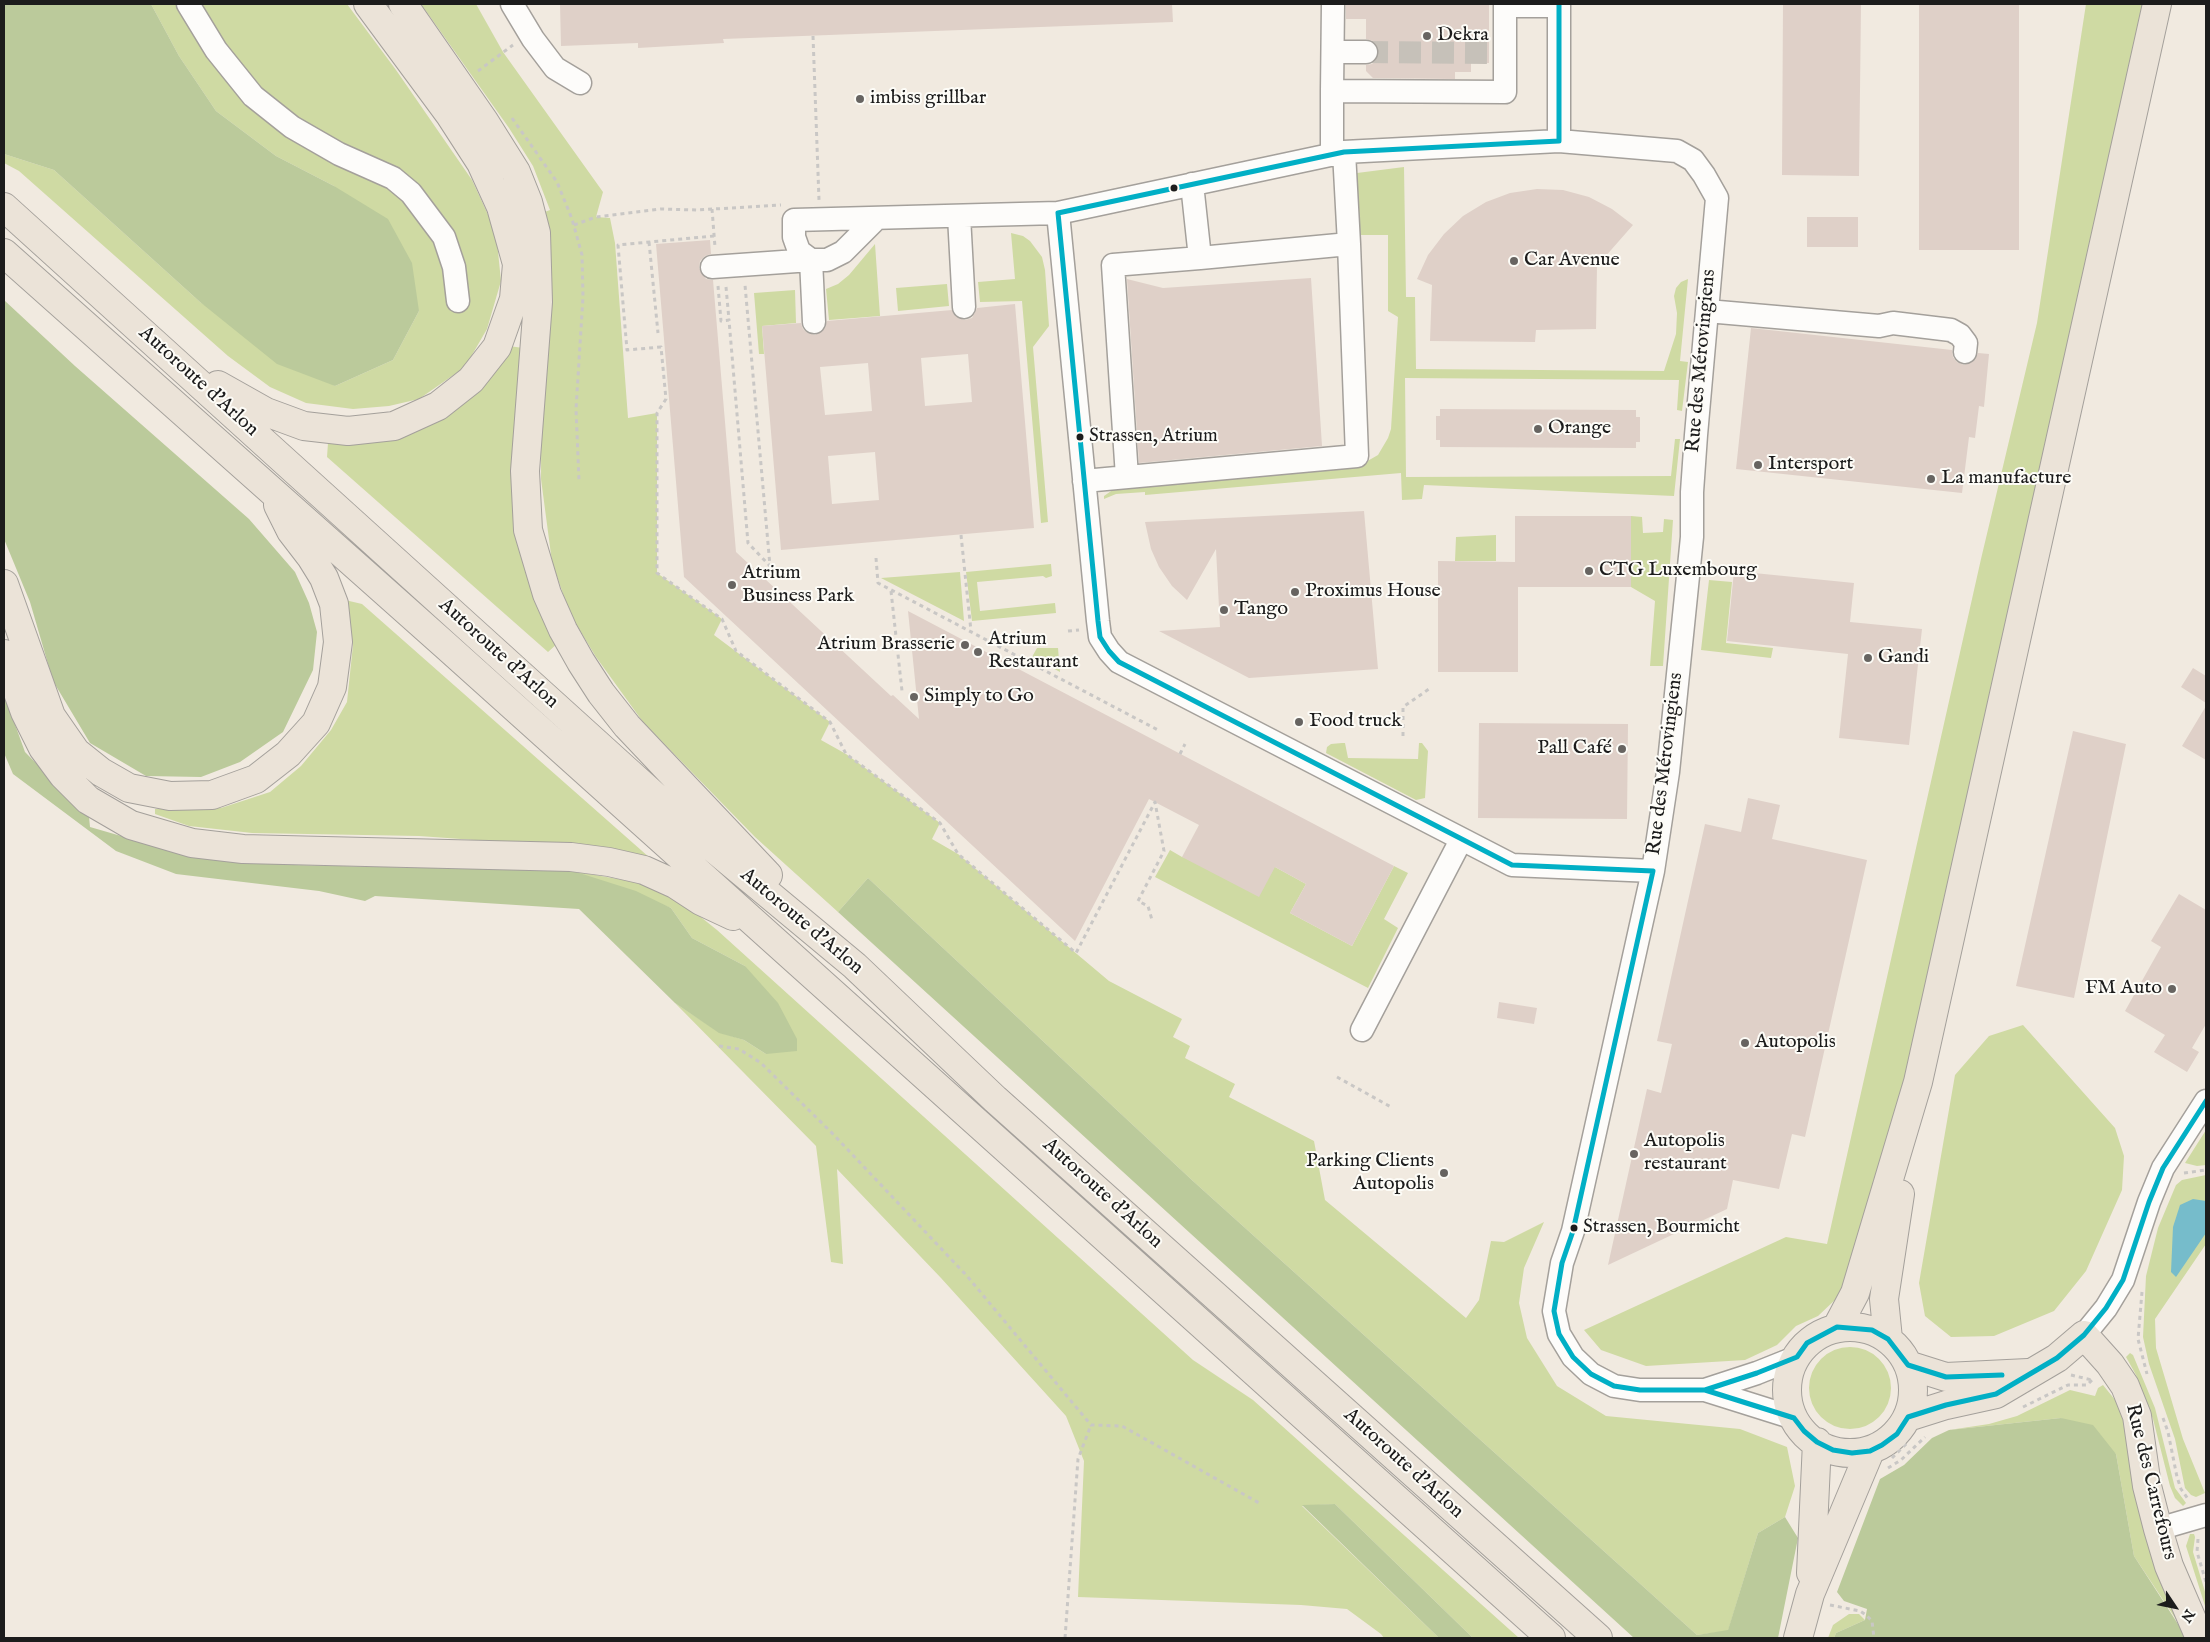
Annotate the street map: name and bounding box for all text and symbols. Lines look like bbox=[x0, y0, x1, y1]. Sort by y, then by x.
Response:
place label: Dekra bbox=[1437, 24, 1489, 48]
marker: Dekra bbox=[1421, 30, 1433, 42]
place label: imbiss grillbar bbox=[870, 87, 986, 111]
marker: imbiss grillbar bbox=[854, 93, 866, 105]
unlabelled marker bbox=[1169, 183, 1179, 193]
place label: Car Avenue bbox=[1524, 249, 1620, 273]
marker: Car Avenue bbox=[1508, 255, 1520, 267]
street label: Rue des Mérovingiens bbox=[1682, 268, 1722, 454]
street label: Autoroute d'Arlon bbox=[133, 322, 263, 442]
place label: Orange bbox=[1548, 417, 1611, 441]
marker: Orange bbox=[1532, 423, 1544, 435]
place label: Strassen, Atrium bbox=[1089, 426, 1218, 448]
marker: Strassen, Atrium bbox=[1075, 432, 1085, 442]
place label: Intersport bbox=[1768, 453, 1853, 477]
marker: Intersport bbox=[1752, 459, 1764, 471]
place label: La manufacture bbox=[1941, 467, 2071, 491]
marker: La manufacture bbox=[1925, 473, 1937, 485]
place label: CTG Luxembourg bbox=[1599, 559, 1757, 583]
place label: Atrium Business Park bbox=[742, 562, 854, 609]
marker: CTG Luxembourg bbox=[1583, 565, 1595, 577]
marker: Atrium Business Park bbox=[726, 579, 738, 591]
place label: Proximus House bbox=[1305, 580, 1441, 604]
marker: Proximus House bbox=[1289, 586, 1301, 598]
street label: Autoroute d'Arlon bbox=[433, 594, 563, 714]
place label: Tango bbox=[1234, 598, 1288, 622]
marker: Tango bbox=[1218, 604, 1230, 616]
place label: Atrium Restaurant bbox=[988, 628, 1079, 675]
place label: Atrium Brasserie bbox=[818, 633, 955, 657]
marker: Atrium Brasserie bbox=[959, 639, 971, 651]
marker: Atrium Restaurant bbox=[972, 646, 984, 658]
place label: Gandi bbox=[1878, 646, 1929, 670]
marker: Gandi bbox=[1862, 652, 1874, 664]
street label: Rue des Mérovingiens bbox=[1643, 671, 1689, 857]
place label: Simply to Go bbox=[924, 685, 1034, 709]
marker: Simply to Go bbox=[908, 691, 920, 703]
place label: Food truck bbox=[1309, 710, 1402, 734]
marker: Food truck bbox=[1293, 716, 1305, 728]
place label: Pall Café bbox=[1537, 737, 1612, 761]
marker: Pall Café bbox=[1616, 743, 1628, 755]
street label: Autoroute d'Arlon bbox=[735, 864, 867, 980]
place label: FM Auto bbox=[2085, 977, 2162, 1001]
marker: FM Auto bbox=[2166, 983, 2178, 995]
place label: Autopolis bbox=[1755, 1031, 1836, 1055]
marker: Autopolis bbox=[1739, 1037, 1751, 1049]
place label: Autopolis restaurant bbox=[1644, 1130, 1727, 1177]
street label: Autoroute d'Arlon bbox=[1037, 1134, 1167, 1254]
marker: Autopolis restaurant bbox=[1628, 1148, 1640, 1160]
place label: Parking Clients Autopolis bbox=[1306, 1150, 1434, 1197]
marker: Parking Clients Autopolis bbox=[1438, 1167, 1450, 1179]
place label: Strassen, Bourmicht bbox=[1583, 1217, 1740, 1239]
marker: Strassen, Bourmicht bbox=[1569, 1223, 1579, 1233]
street label: Rue des Carrefours bbox=[2119, 1402, 2181, 1562]
street label: Autoroute d'Arlon bbox=[1338, 1404, 1468, 1524]
north arrow bbox=[2150, 1582, 2200, 1632]
text: N bbox=[2177, 1605, 2198, 1625]

